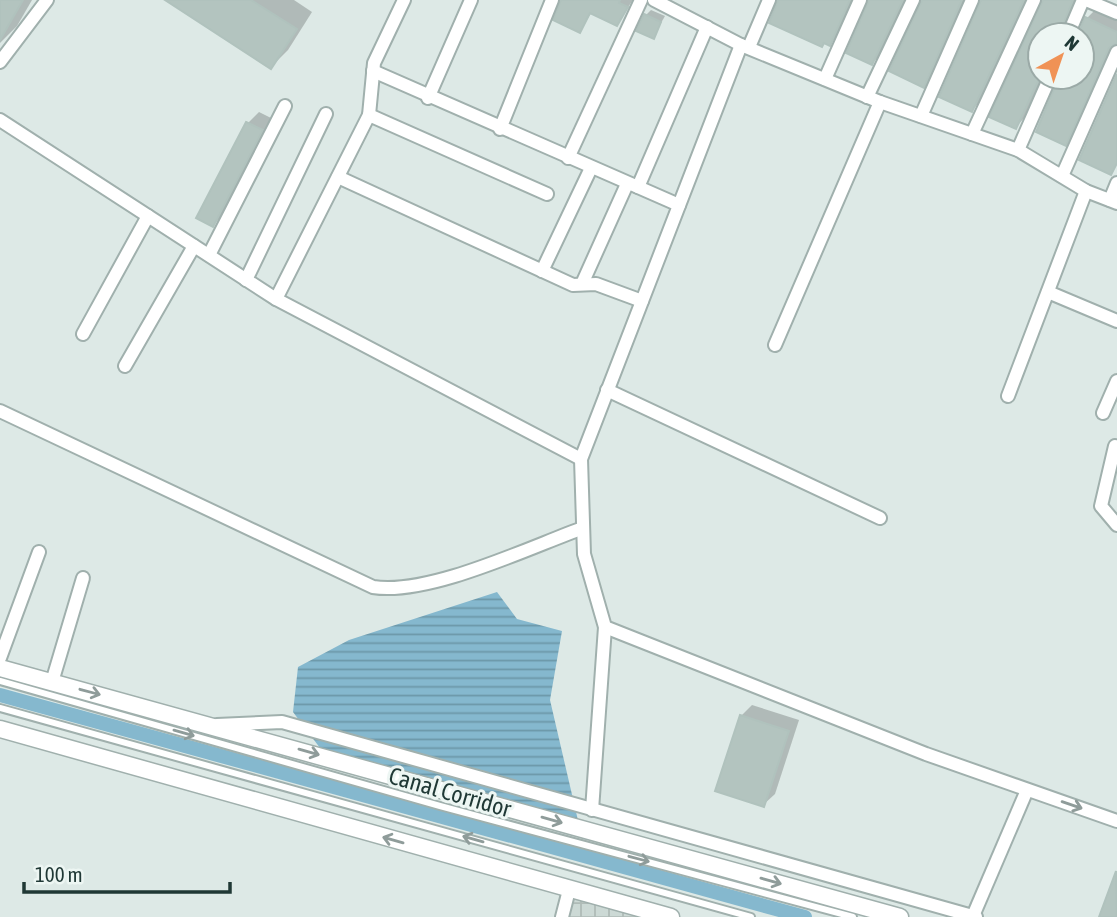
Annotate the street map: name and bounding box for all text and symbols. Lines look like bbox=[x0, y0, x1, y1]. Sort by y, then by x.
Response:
north arrow bbox=[1026, 21, 1096, 91]
text: N bbox=[1061, 31, 1083, 55]
one-way arrow bbox=[78, 686, 100, 699]
one-way arrow bbox=[172, 727, 194, 740]
one-way arrow bbox=[297, 746, 320, 759]
street label: Canal Corridor bbox=[386, 762, 515, 823]
one-way arrow bbox=[1061, 800, 1083, 813]
one-way arrow bbox=[540, 814, 562, 827]
one-way arrow bbox=[382, 832, 404, 845]
one-way arrow bbox=[462, 832, 485, 845]
scale bar bbox=[24, 850, 231, 894]
one-way arrow bbox=[627, 853, 650, 866]
text: 100 m bbox=[35, 862, 83, 886]
one-way arrow bbox=[759, 875, 782, 888]

